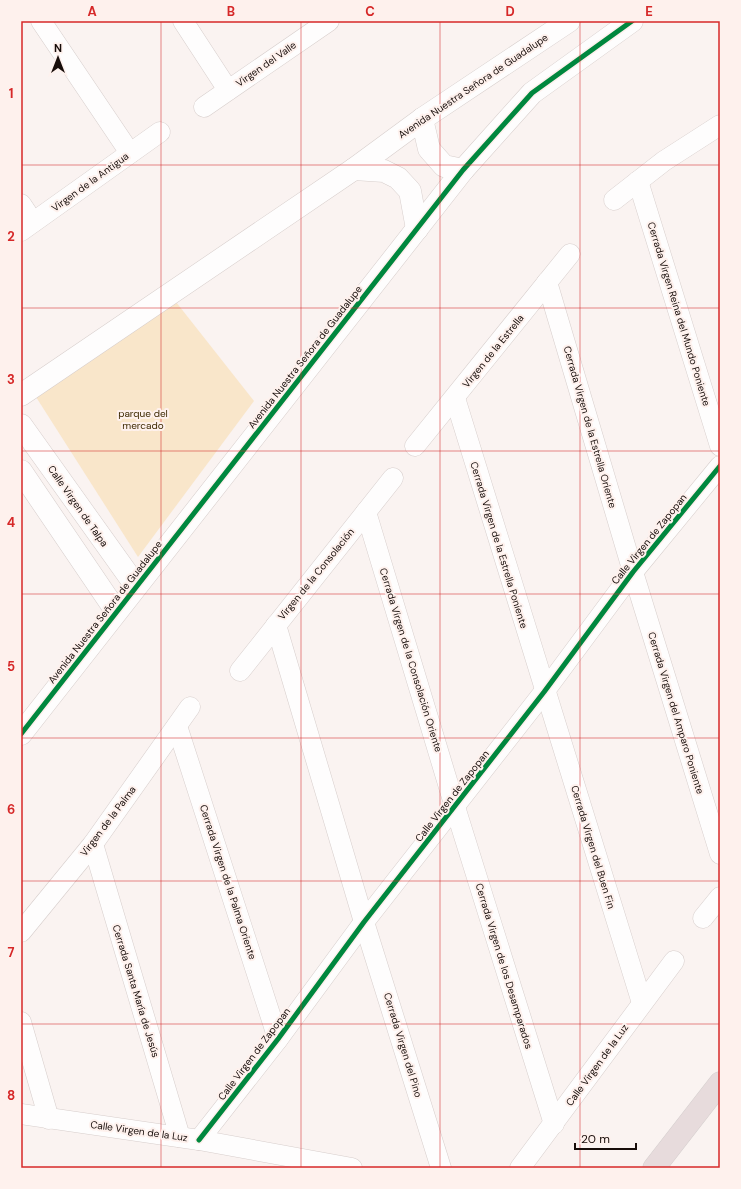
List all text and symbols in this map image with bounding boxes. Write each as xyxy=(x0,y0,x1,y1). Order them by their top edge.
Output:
text: A xyxy=(87,3,97,20)
text: B xyxy=(227,3,235,20)
text: C xyxy=(365,3,375,20)
text: D xyxy=(505,3,515,20)
text: E xyxy=(645,3,653,20)
street label: Avenida Nuestra Señora de Guadalupe xyxy=(396,31,551,141)
north arrow xyxy=(38,38,78,78)
street label: Virgen del Valle xyxy=(233,38,299,90)
text: N xyxy=(54,41,62,55)
text: 1 xyxy=(9,85,13,102)
street label: Virgen de la Antigua xyxy=(49,150,131,214)
street label: Cerrada Virgen Reina del Mundo Poniente xyxy=(645,220,713,408)
text: 2 xyxy=(7,228,15,245)
street label: Avenida Nuestra Señora de Guadalupe xyxy=(245,283,365,431)
street label: Virgen de la Estrella xyxy=(459,312,527,390)
street label: Cerrada Virgen de la Estrella Oriente xyxy=(561,344,619,510)
text: 3 xyxy=(7,371,15,388)
park label: parque del mercado xyxy=(118,407,168,432)
street label: Cerrada Virgen de la Estrella Poniente xyxy=(467,460,531,630)
street label: Calle Virgen de Talpa xyxy=(45,463,111,549)
street label: Calle Virgen de Zapopan xyxy=(609,491,690,587)
text: 4 xyxy=(7,514,15,531)
street label: Virgen de la Consolación xyxy=(275,525,357,623)
street label: Avenida Nuestra Señora de Guadalupe xyxy=(45,538,165,686)
street label: Cerrada Virgen de la Consolación Oriente xyxy=(377,566,445,754)
street label: Cerrada Virgen del Amparo Poniente xyxy=(645,630,707,796)
text: 5 xyxy=(7,658,15,675)
street label: Calle Virgen de Zapopan xyxy=(412,747,492,844)
street label: Virgen de la Palma xyxy=(77,783,139,859)
street label: Cerrada Virgen del Buen Fin xyxy=(568,784,618,911)
text: 6 xyxy=(7,801,15,818)
street label: Cerrada Virgen de la Palma Oriente xyxy=(197,803,259,961)
street label: Cerrada Virgen de los Desamparados xyxy=(473,882,535,1050)
street label: Cerrada Santa María de Jesús xyxy=(110,923,162,1059)
text: 7 xyxy=(8,944,15,961)
street label: Cerrada Virgen del Pino xyxy=(381,991,425,1099)
street label: Calle Virgen de Zapopan xyxy=(215,1005,293,1103)
street label: Calle Virgen de la Luz xyxy=(563,1021,631,1108)
text: 8 xyxy=(7,1087,15,1104)
street label: Calle Virgen de la Luz xyxy=(90,1118,189,1144)
scale bar xyxy=(575,1125,636,1151)
text: 20 m xyxy=(581,1131,610,1147)

